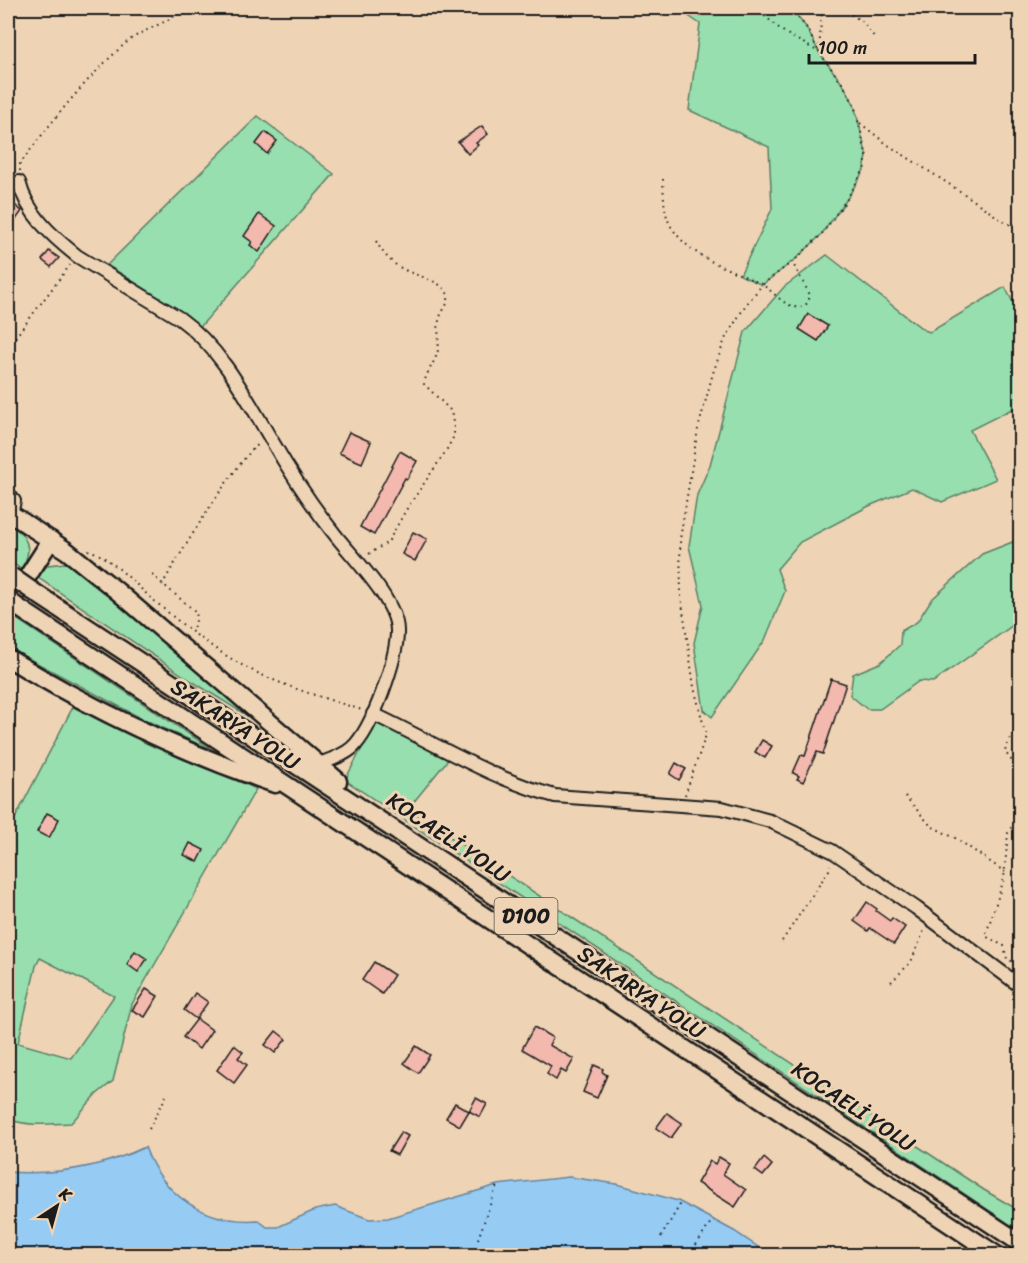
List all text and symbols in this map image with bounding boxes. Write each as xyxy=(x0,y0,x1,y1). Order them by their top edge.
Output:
scale bar xyxy=(809,27,976,65)
text: 100 m xyxy=(818,32,867,64)
street label: SAKARYA YOLU xyxy=(163,668,309,781)
street label: KOCAELİ YOLU xyxy=(378,781,519,894)
road number: D100 xyxy=(494,898,558,934)
street label: SAKARYA YOLU xyxy=(569,935,714,1050)
street label: KOCAELİ YOLU xyxy=(783,1050,924,1163)
north arrow xyxy=(27,1176,87,1236)
text: K xyxy=(52,1179,79,1210)

